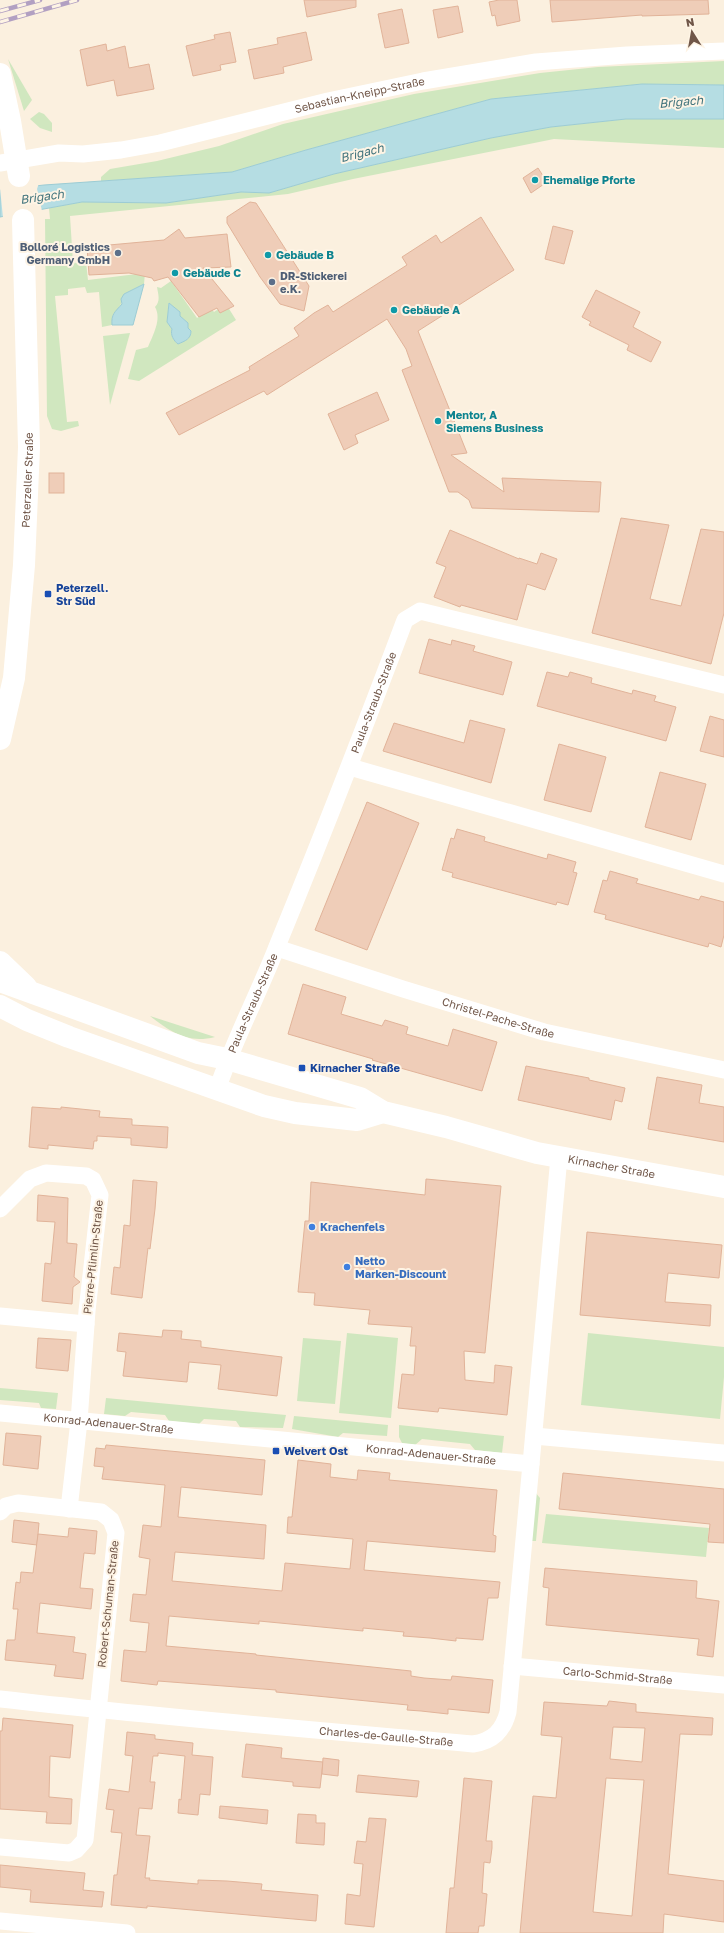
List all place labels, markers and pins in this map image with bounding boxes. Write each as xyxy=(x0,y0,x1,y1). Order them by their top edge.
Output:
place label: Ehemalige Pforte xyxy=(543,173,636,186)
marker: Ehemalige Pforte xyxy=(530,175,540,185)
place label: Bolloré Logistics Germany GmbH xyxy=(20,240,110,266)
marker: Bolloré Logistics Germany GmbH xyxy=(113,248,123,258)
place label: Gebäude B xyxy=(276,248,334,261)
marker: Gebäude B xyxy=(263,250,273,260)
place label: Gebäude C xyxy=(183,266,241,279)
marker: Gebäude C xyxy=(170,268,180,278)
place label: DR-Stickerei e.K. xyxy=(280,269,347,295)
marker: DR-Stickerei e.K. xyxy=(267,277,277,287)
place label: Gebäude A xyxy=(402,303,460,316)
marker: Gebäude A xyxy=(389,305,399,315)
place label: Mentor, A Siemens Business xyxy=(446,408,544,434)
marker: Mentor, A Siemens Business xyxy=(433,416,443,426)
place label: Peterzell. Str Süd xyxy=(56,581,108,607)
marker: Peterzell. Str Süd xyxy=(43,589,53,599)
place label: Kirnacher Straße xyxy=(310,1061,401,1074)
marker: Kirnacher Straße xyxy=(297,1063,307,1073)
place label: Krachenfels xyxy=(320,1220,385,1233)
marker: Krachenfels xyxy=(307,1222,317,1232)
place label: Netto Marken-Discount xyxy=(355,1254,447,1280)
marker: Netto Marken-Discount xyxy=(342,1262,352,1272)
place label: Welvert Ost xyxy=(284,1444,349,1457)
marker: Welvert Ost xyxy=(271,1446,281,1456)

